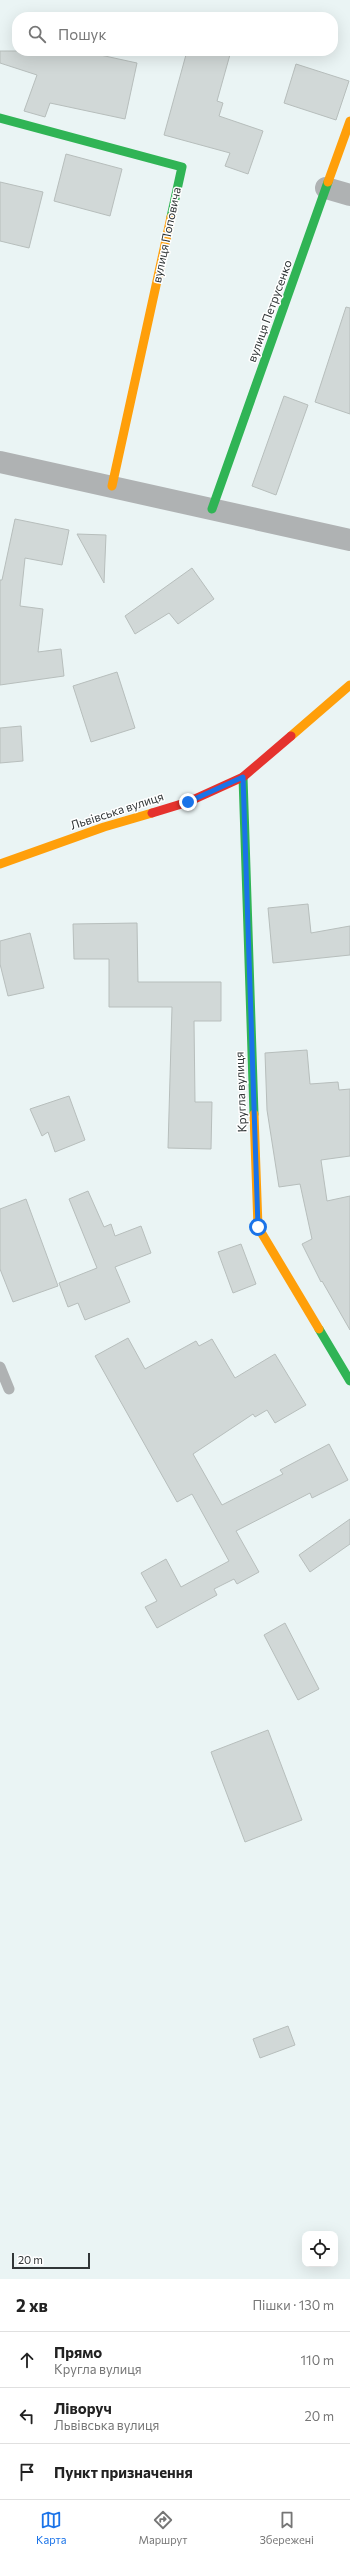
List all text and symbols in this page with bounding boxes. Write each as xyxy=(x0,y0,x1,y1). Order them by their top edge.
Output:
search box xyxy=(12,12,338,56)
icon: search xyxy=(26,23,48,45)
text: Пошук xyxy=(58,25,106,43)
street label: вулиця Поповича xyxy=(149,186,183,284)
street label: вулиця Петрусенко xyxy=(244,258,294,364)
street label: Львівська вулиця xyxy=(68,788,165,832)
route end xyxy=(179,793,197,811)
street label: Кругла вулиця xyxy=(232,1051,248,1133)
route start xyxy=(249,1218,267,1236)
map controls xyxy=(302,2231,338,2267)
button: locate xyxy=(302,2231,338,2267)
scale bar xyxy=(12,2251,90,2270)
text: 20 m xyxy=(18,2253,43,2266)
text: 2 хв xyxy=(16,2295,48,2316)
text: Пішки · 130 m xyxy=(252,2297,334,2313)
text: Прямо xyxy=(54,2343,102,2361)
icon: ahead xyxy=(16,2349,38,2371)
text: 110 m xyxy=(301,2352,334,2368)
text: Кругла вулиця xyxy=(54,2361,142,2377)
text: Ліворуч xyxy=(54,2399,112,2417)
icon: left xyxy=(16,2405,38,2427)
text: 20 m xyxy=(305,2408,334,2424)
text: Львівська вулиця xyxy=(54,2417,159,2433)
icon: arrive xyxy=(16,2461,38,2483)
text: Пункт призначення xyxy=(54,2463,193,2481)
tab: Карта xyxy=(36,2509,66,2546)
tab: Маршрут xyxy=(139,2509,187,2546)
tab: Збережені xyxy=(260,2509,314,2546)

